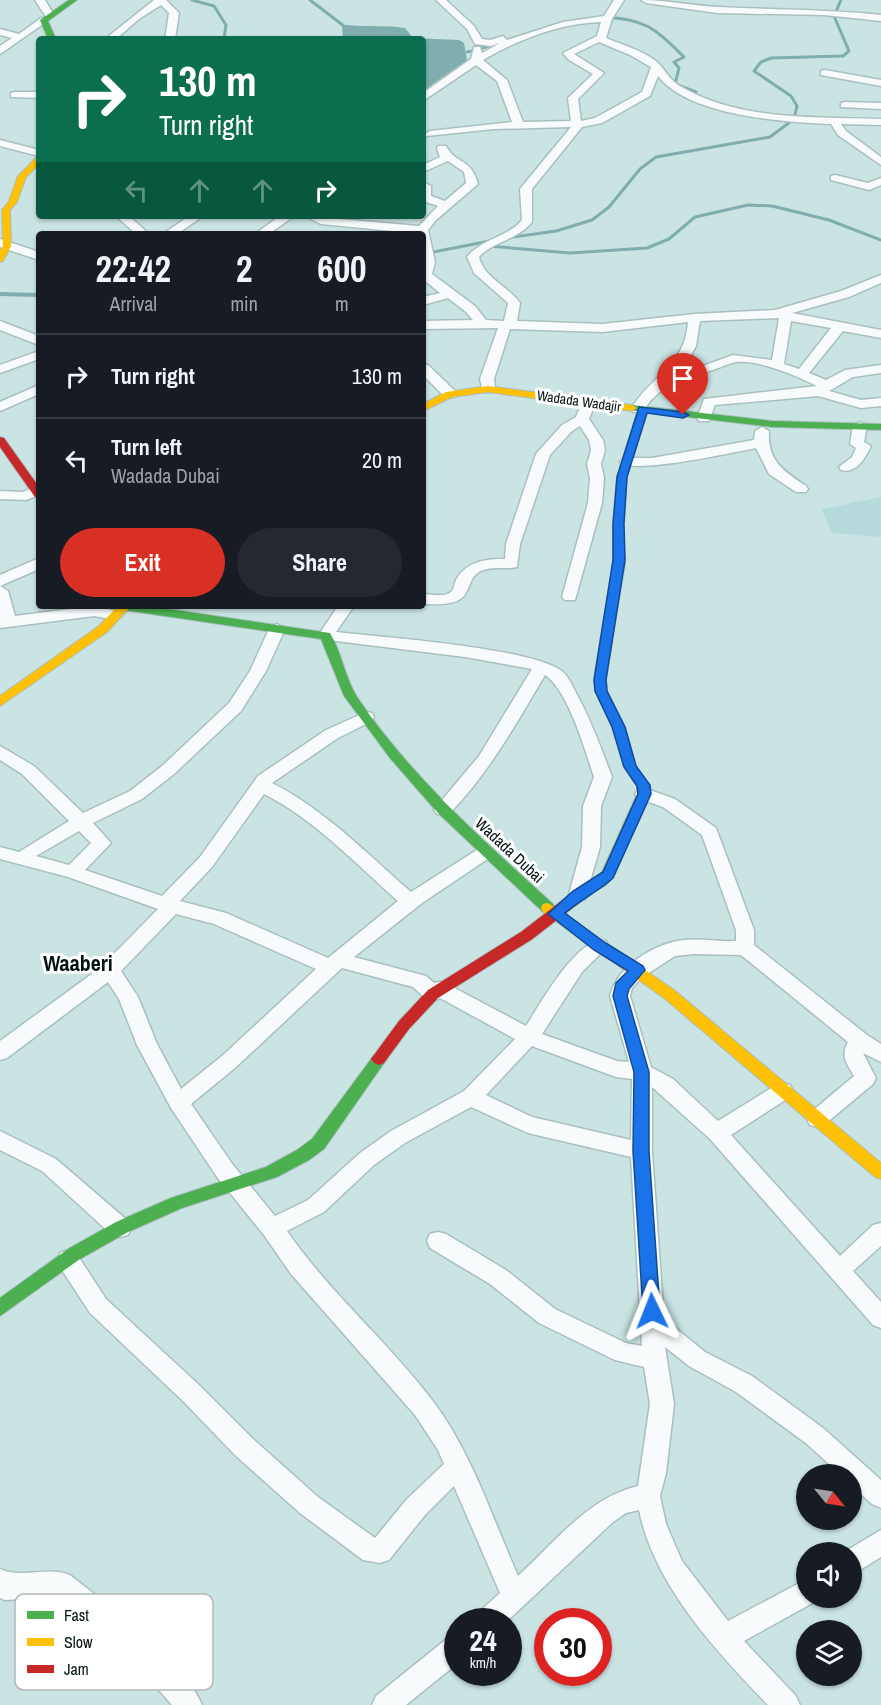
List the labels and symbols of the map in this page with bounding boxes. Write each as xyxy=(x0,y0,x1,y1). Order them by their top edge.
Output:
pin xyxy=(657,353,708,415)
street label: Wadada Wadajir xyxy=(536,386,622,416)
street label: Wadada Dubai xyxy=(471,812,549,888)
district label: Waaberi xyxy=(43,948,113,978)
position arrow xyxy=(620,1279,684,1343)
north arrow xyxy=(796,1464,862,1530)
legend xyxy=(15,1594,213,1690)
text: Fast xyxy=(64,1604,89,1626)
speed limit sign: 30 xyxy=(534,1608,612,1686)
text: Slow xyxy=(64,1631,93,1653)
text: Jam xyxy=(64,1658,89,1680)

